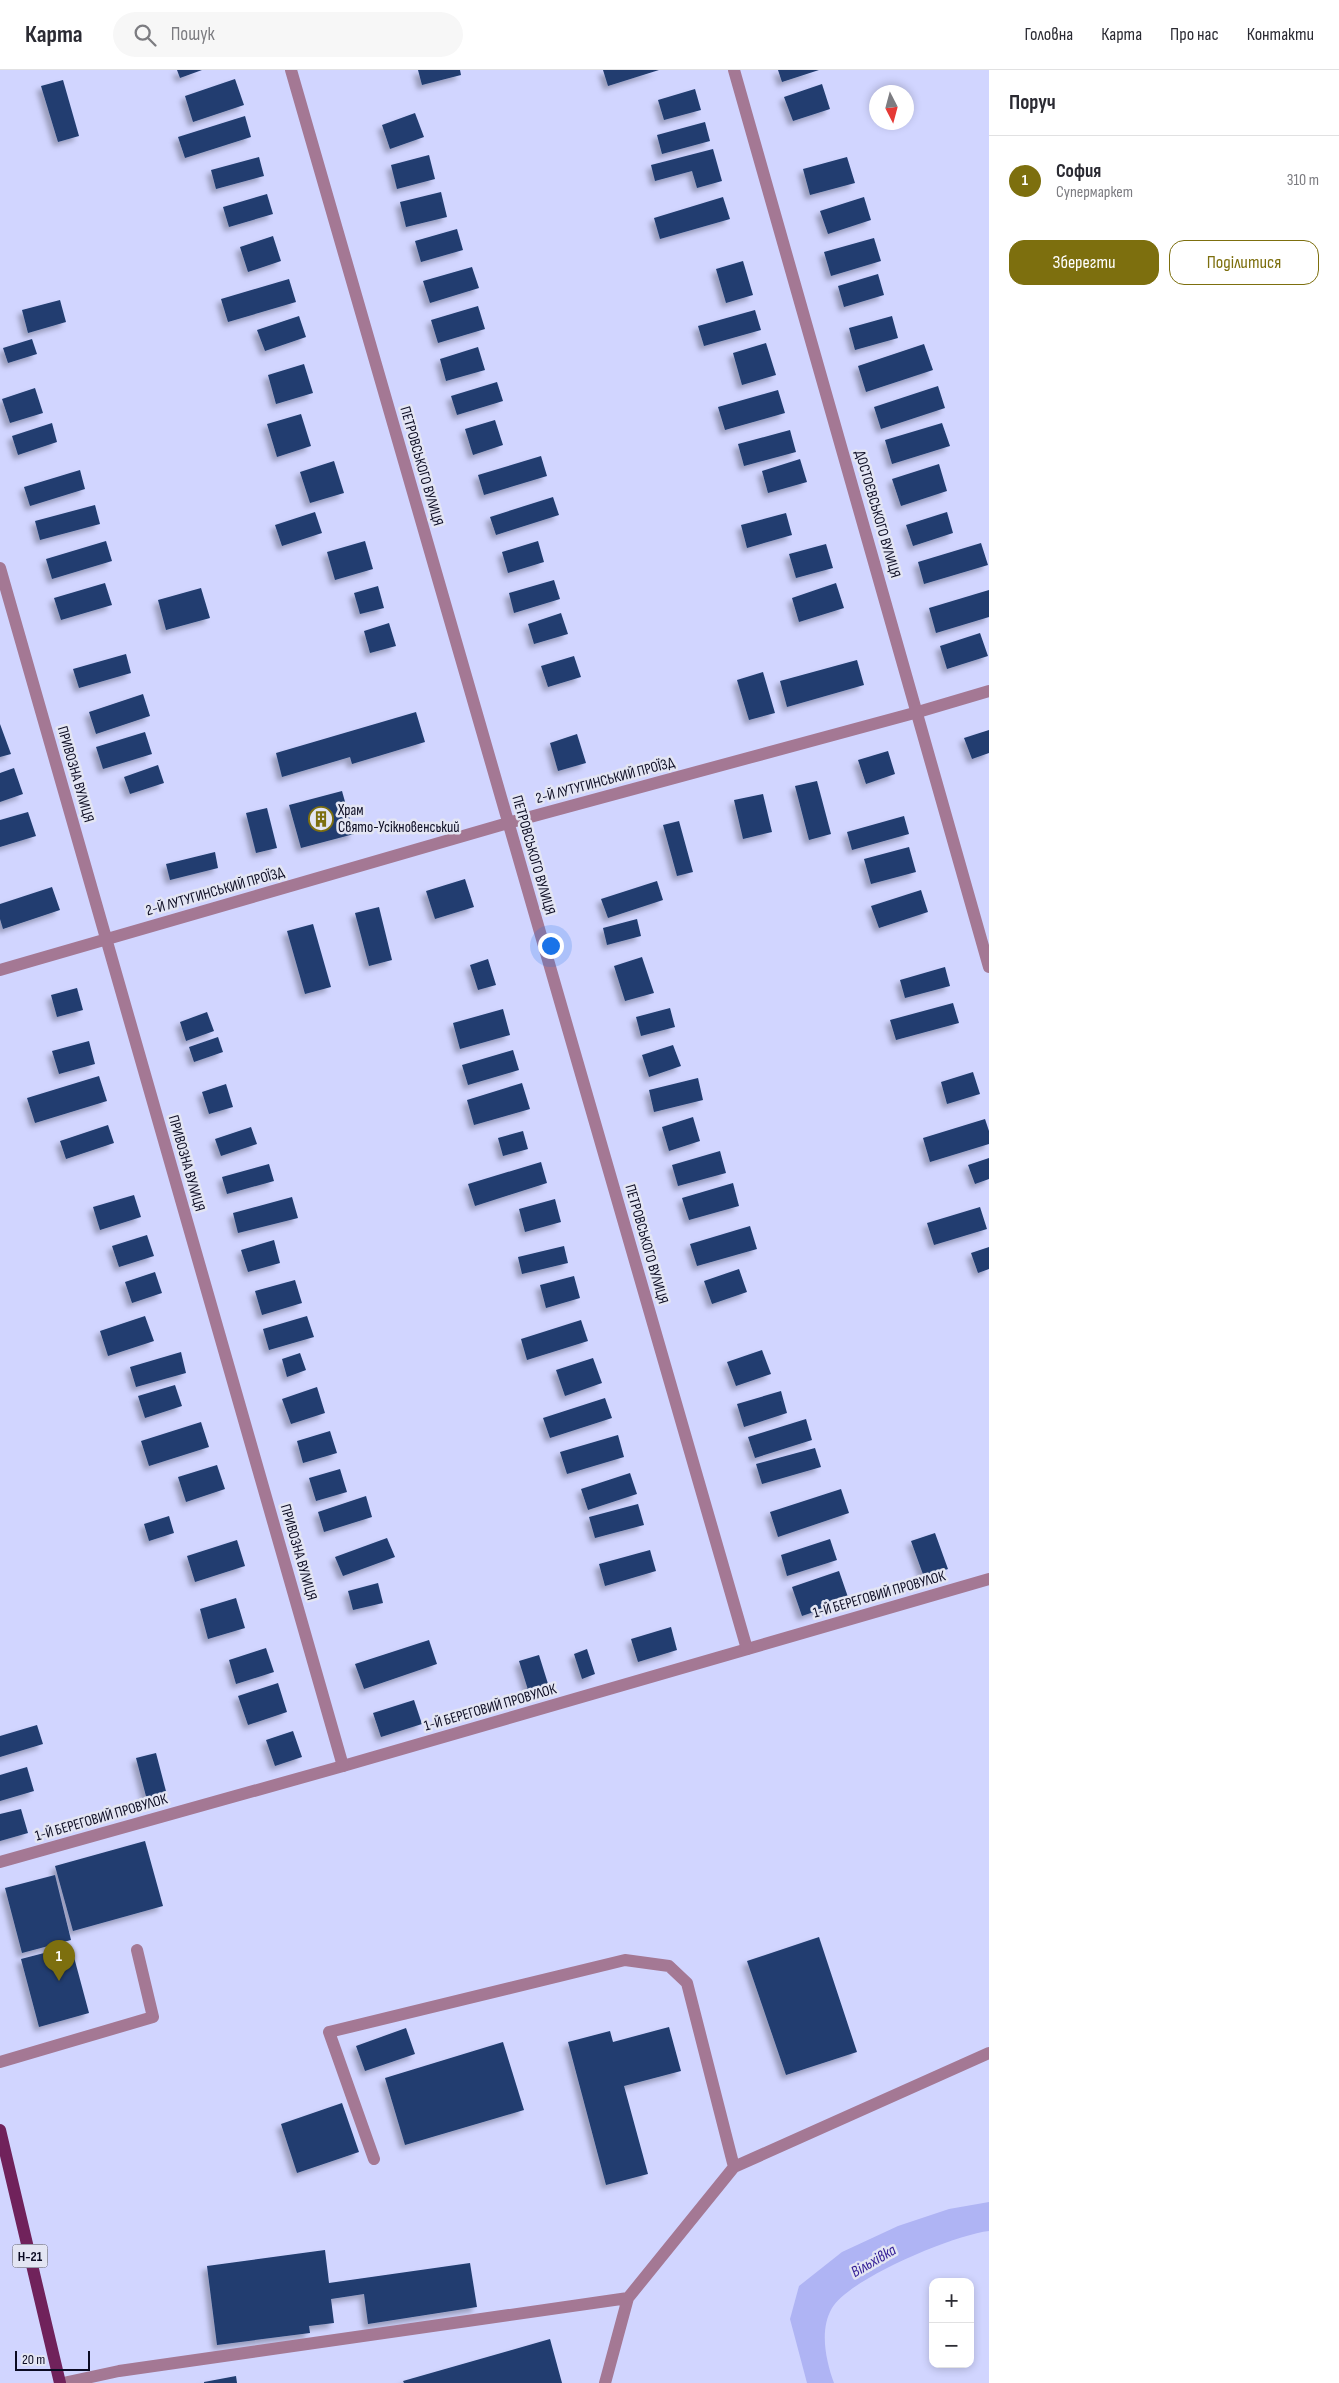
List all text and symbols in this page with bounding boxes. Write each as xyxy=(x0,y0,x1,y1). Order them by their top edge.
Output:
search box xyxy=(113,12,463,57)
text: Карта xyxy=(25,20,83,49)
icon: search xyxy=(131,21,159,49)
text: Пошук xyxy=(171,23,215,46)
text: Головна xyxy=(1025,24,1073,45)
text: Карта xyxy=(1101,24,1142,45)
text: Про нас xyxy=(1170,24,1219,45)
text: Контакти xyxy=(1247,24,1314,45)
north arrow xyxy=(869,85,914,130)
text: Поруч xyxy=(1009,90,1056,115)
text: София xyxy=(1056,160,1101,183)
text: 1 xyxy=(1022,171,1028,190)
text: 310 m xyxy=(1287,171,1319,190)
text: Супермаркет xyxy=(1056,183,1133,202)
button: Зберегти xyxy=(1009,240,1159,285)
button: Поділитися xyxy=(1169,240,1319,285)
street label: ПЕТРОВСЬКОГО ВУЛИЦЯ xyxy=(395,404,448,528)
street label: ДОСТОЄВСЬКОГО ВУЛИЦЯ xyxy=(850,448,905,580)
street label: ПРИВОЗНА ВУЛИЦЯ xyxy=(53,724,98,824)
street label: 2-Й ЛУТУГИНСЬКИЙ ПРОЇЗД xyxy=(534,753,677,808)
street label: ПЕТРОВСЬКОГО ВУЛИЦЯ xyxy=(507,793,560,917)
place label: Храм Свято-Усікновенський xyxy=(337,801,460,837)
building icon: Храм Свято-Усікновенський xyxy=(308,806,334,832)
street label: 2-Й ЛУТУГИНСЬКИЙ ПРОЇЗД xyxy=(144,862,287,920)
your location xyxy=(538,933,564,959)
street label: ПРИВОЗНА ВУЛИЦЯ xyxy=(164,1113,209,1213)
street label: ПЕТРОВСЬКОГО ВУЛИЦЯ xyxy=(620,1182,673,1306)
street label: ПРИВОЗНА ВУЛИЦЯ xyxy=(276,1502,321,1602)
street label: 1-Й БЕРЕГОВИЙ ПРОВУЛОК xyxy=(811,1566,948,1622)
street label: 1-Й БЕРЕГОВИЙ ПРОВУЛОК xyxy=(422,1679,559,1735)
street label: 1-Й БЕРЕГОВИЙ ПРОВУЛОК xyxy=(33,1789,170,1845)
pin: 1 xyxy=(43,1940,75,1981)
water label: Вільхівка xyxy=(848,2241,900,2282)
road number: Н-21 xyxy=(12,2244,48,2268)
map controls xyxy=(929,2278,974,2368)
button: + xyxy=(929,2278,974,2323)
button: − xyxy=(929,2323,974,2368)
scale bar xyxy=(15,2348,90,2371)
text: 20 m xyxy=(22,2351,45,2368)

